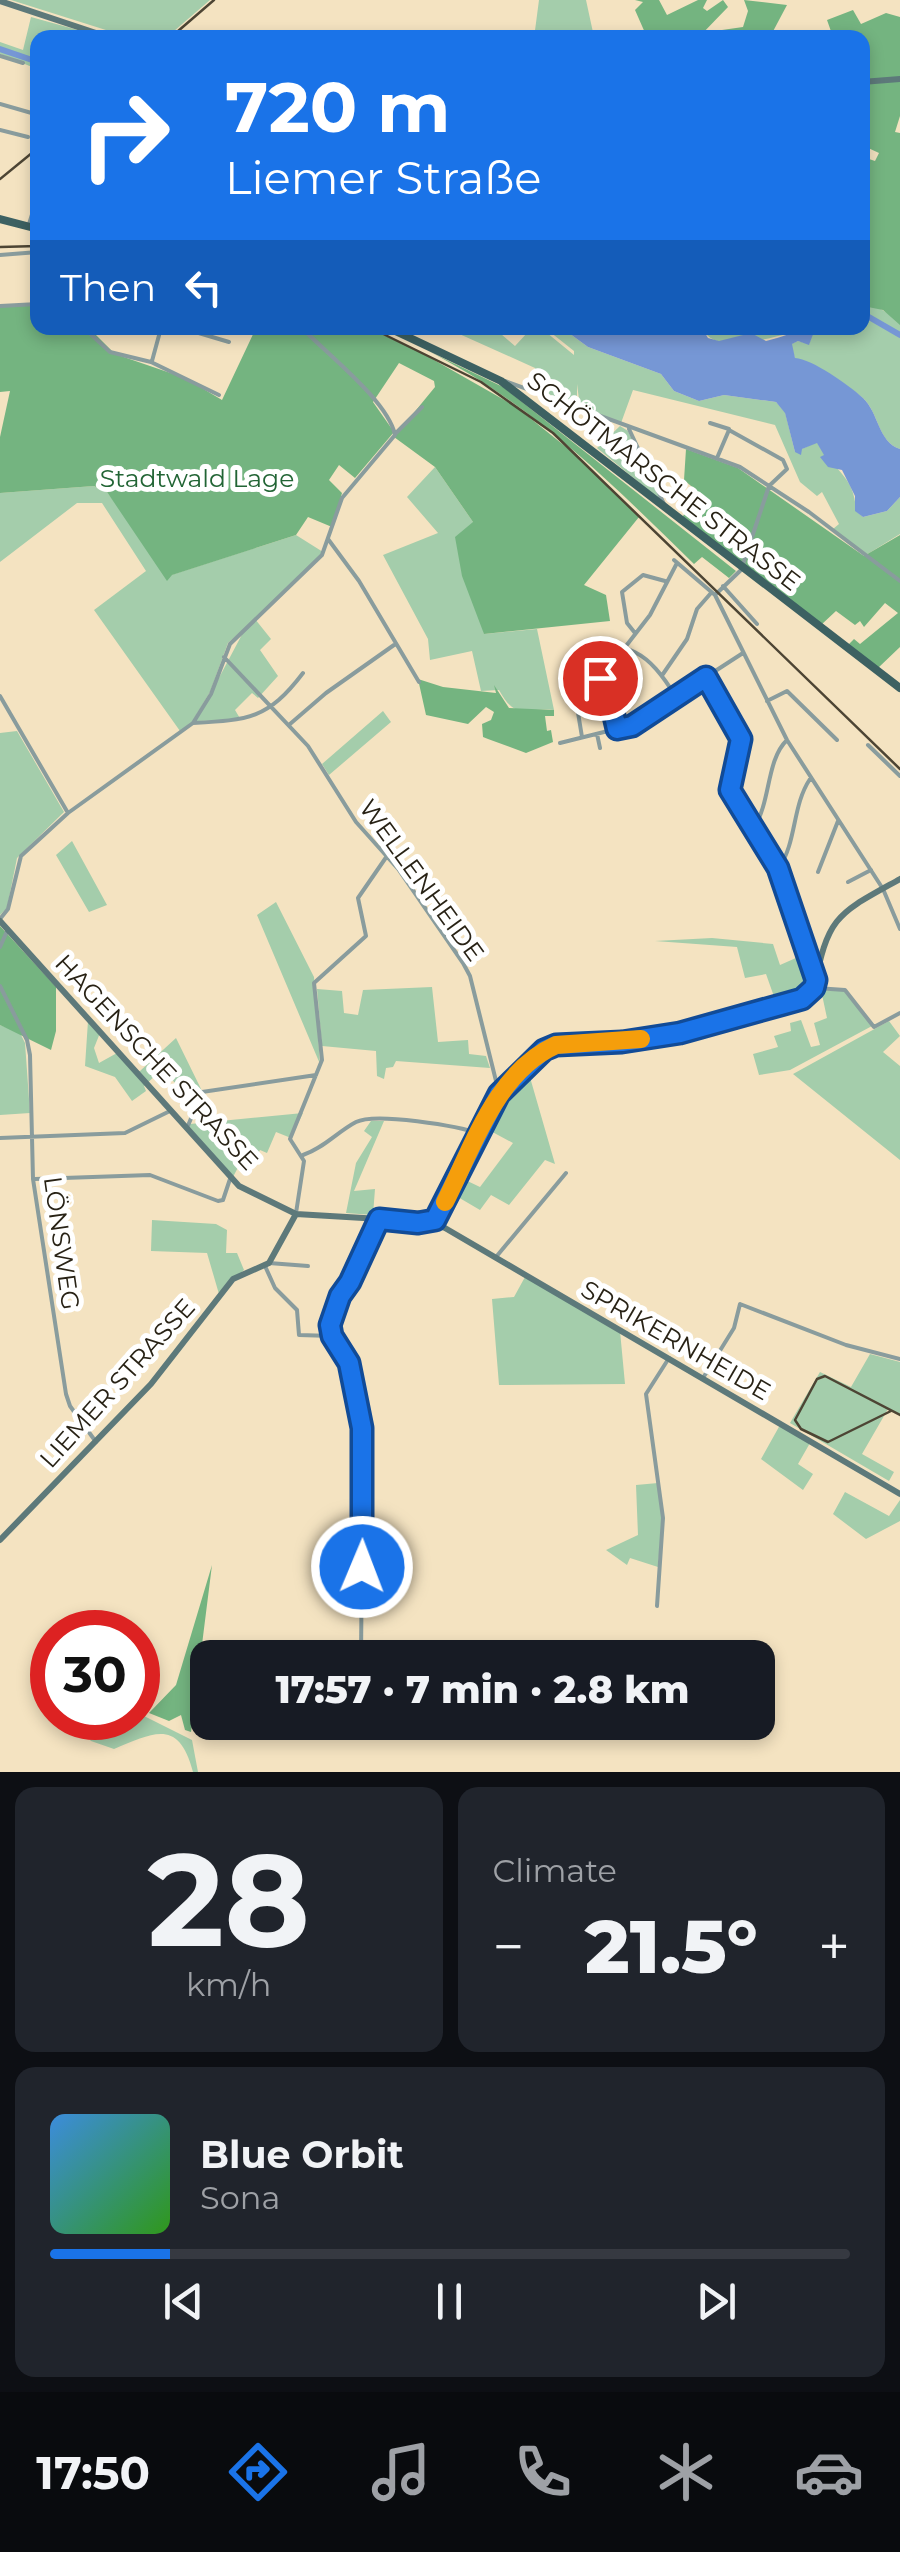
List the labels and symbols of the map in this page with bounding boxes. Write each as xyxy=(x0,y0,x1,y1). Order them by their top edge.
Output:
street label: SCHÖTMARSCHE STRASSE xyxy=(522,365,806,597)
park label: Stadtwald Lage xyxy=(100,463,294,493)
pin xyxy=(558,636,643,721)
street label: WELLENHEIDE xyxy=(353,793,491,967)
street label: HAGENSCHE STRASSE xyxy=(49,948,265,1176)
street label: LÖNSWEG xyxy=(38,1174,86,1312)
street label: SPRIKERNHEIDE xyxy=(576,1274,776,1406)
street label: LIEMER STRASSE xyxy=(33,1292,201,1474)
position arrow xyxy=(310,1515,414,1619)
speed limit sign: 30 xyxy=(30,1610,160,1740)

